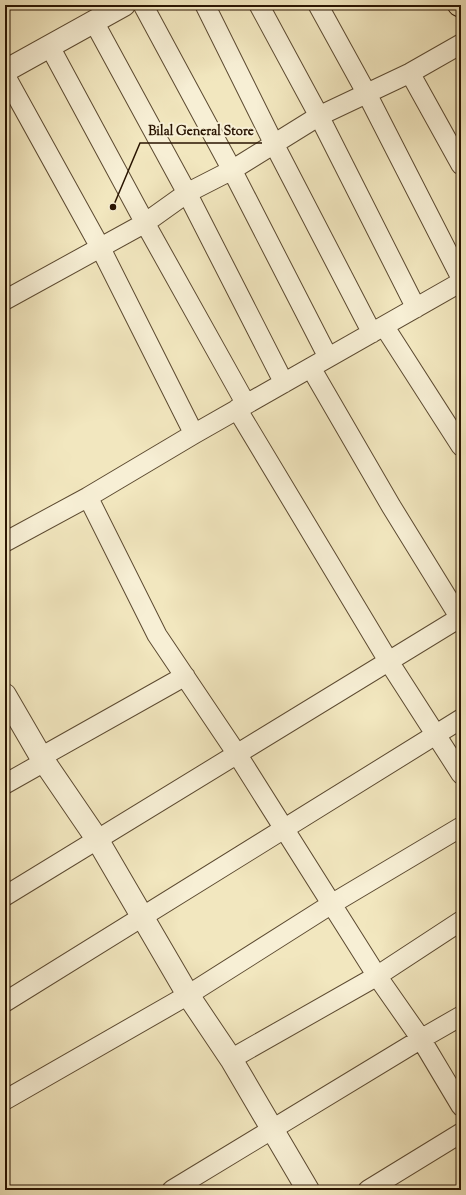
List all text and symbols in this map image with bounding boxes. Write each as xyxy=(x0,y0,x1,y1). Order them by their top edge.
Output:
callout: Bilal General Store xyxy=(140,118,262,143)
text: Bilal General Store xyxy=(148,123,254,141)

